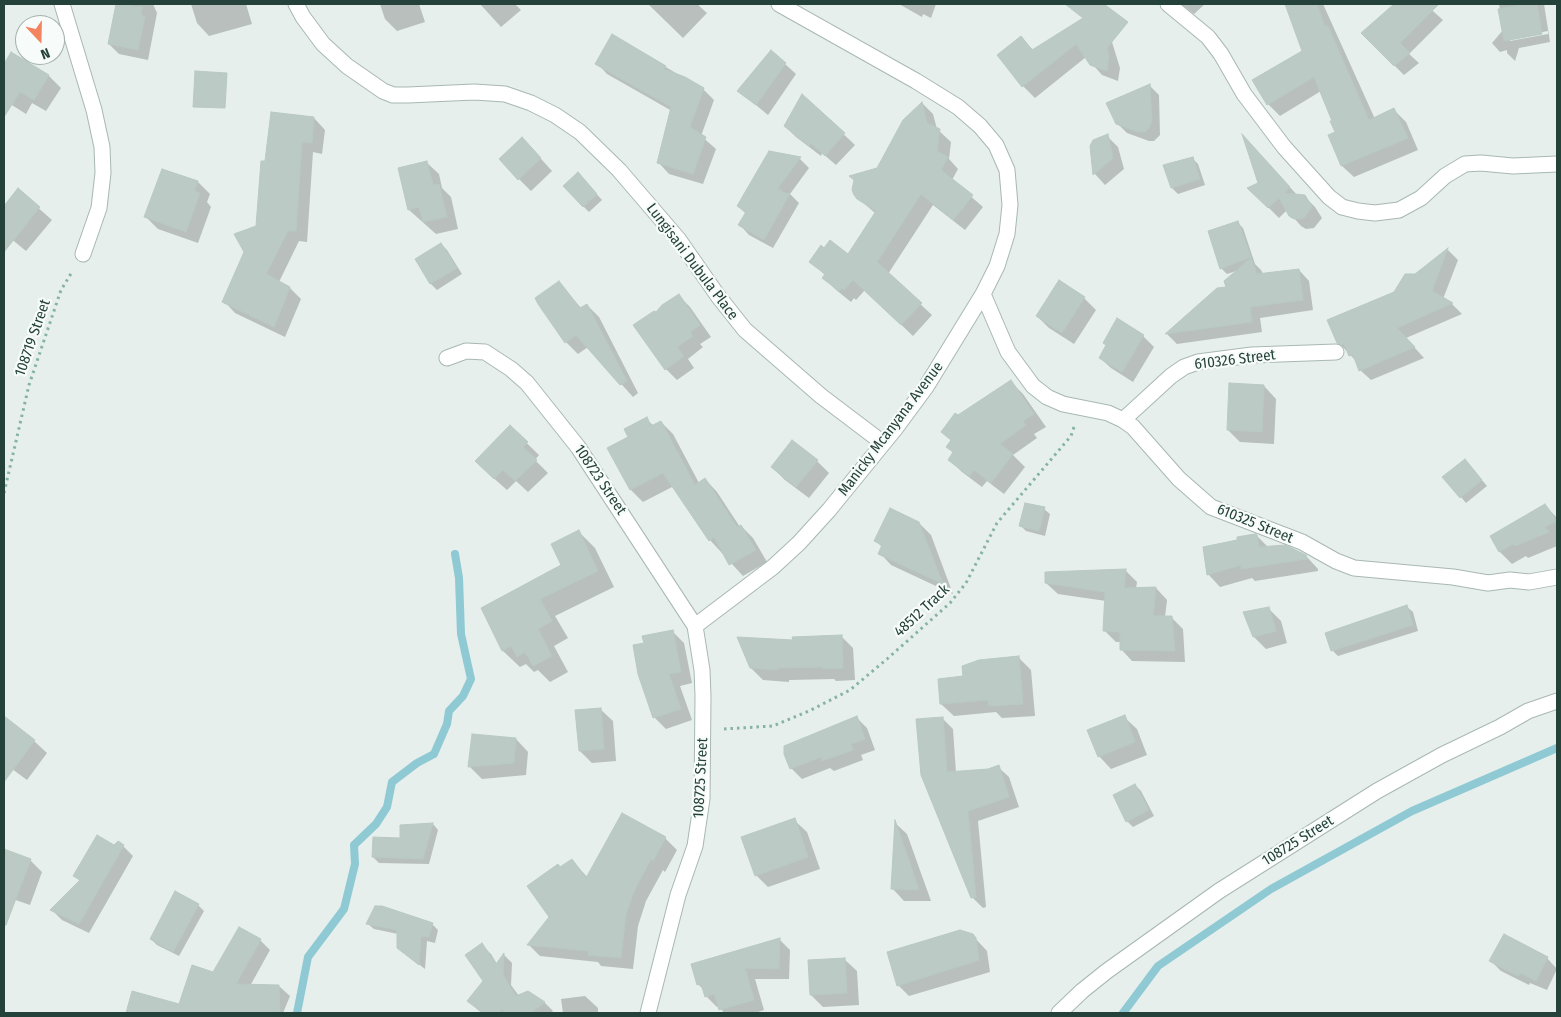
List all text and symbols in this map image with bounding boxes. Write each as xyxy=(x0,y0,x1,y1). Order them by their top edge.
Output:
north arrow xyxy=(15,15,65,65)
text: N xyxy=(38,44,52,63)
street label: Lungisani Dubula Place xyxy=(642,200,742,324)
street label: 108719 Street xyxy=(11,297,55,379)
street label: 610326 Street xyxy=(1194,346,1276,374)
street label: Manicky Mcanyana Avenue xyxy=(835,358,947,500)
street label: 108723 Street xyxy=(570,442,630,518)
street label: 610325 Street xyxy=(1214,501,1296,547)
street label: 48512 Track xyxy=(891,581,953,641)
street label: 108725 Street xyxy=(690,737,712,819)
street label: 108725 Street xyxy=(1259,812,1337,870)

